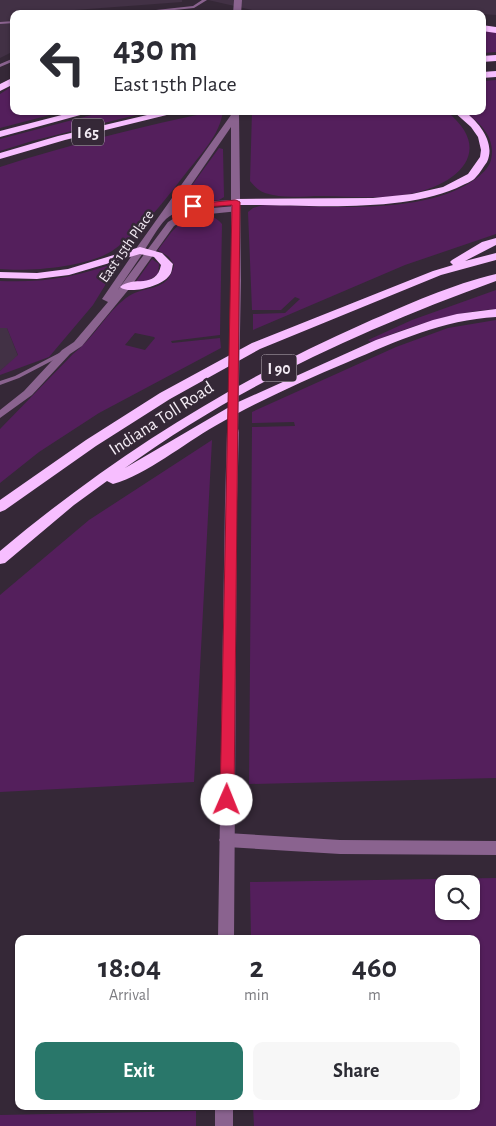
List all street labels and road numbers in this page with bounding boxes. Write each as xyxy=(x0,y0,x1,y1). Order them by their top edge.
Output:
road number: I 65 xyxy=(72,118,104,146)
street label: East 15th Place xyxy=(96,207,157,285)
road number: I 90 xyxy=(262,354,296,382)
street label: Indiana Toll Road xyxy=(106,378,217,459)

